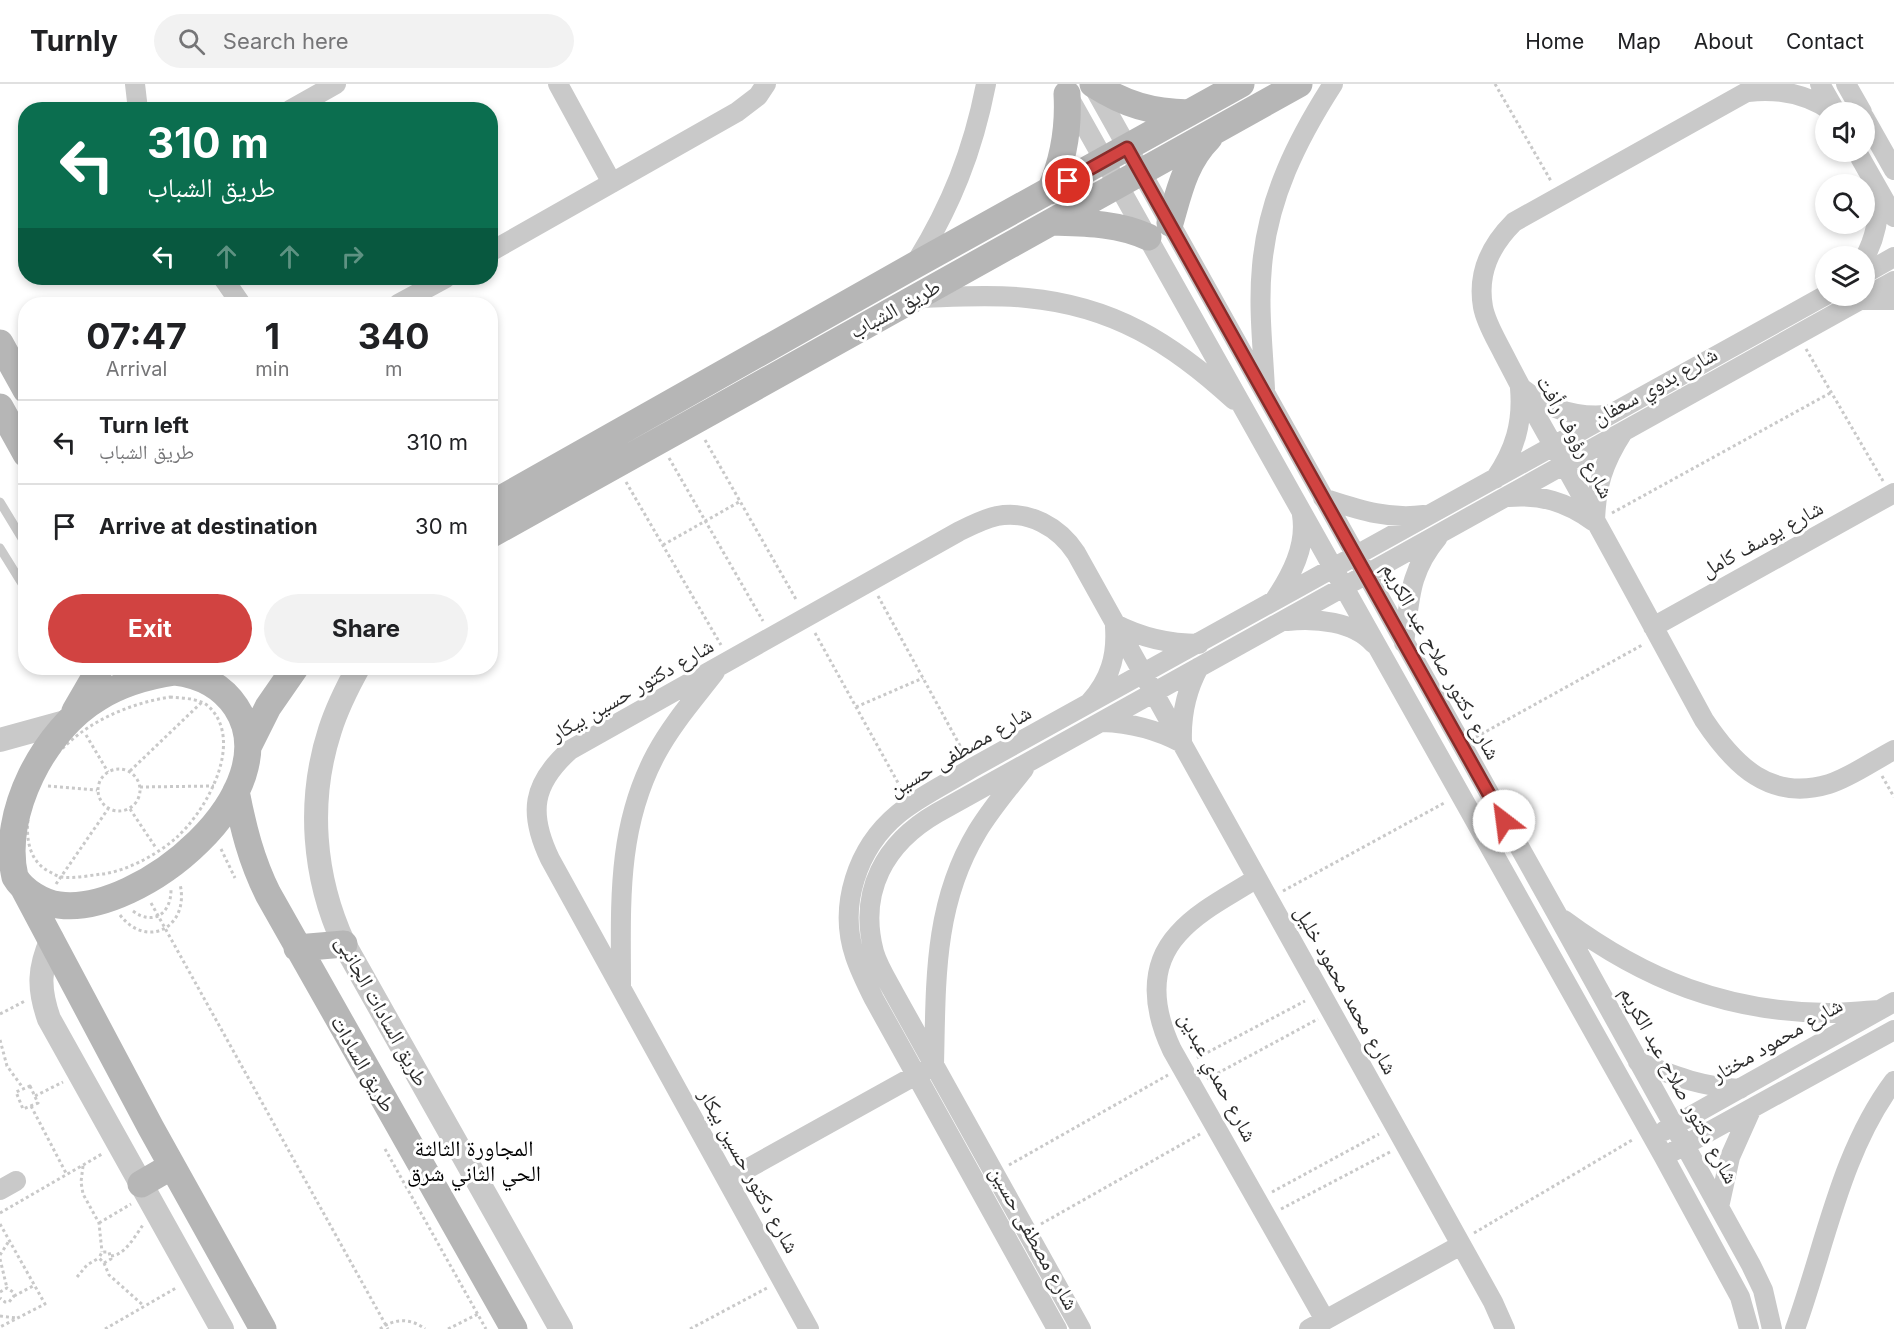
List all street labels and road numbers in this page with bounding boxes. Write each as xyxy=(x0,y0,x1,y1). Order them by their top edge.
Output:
street label: طريق الشباب xyxy=(845,273,945,345)
street label: شارع بدوي سعفان xyxy=(1588,341,1723,434)
street label: شارع رؤوف رأفت xyxy=(1531,371,1619,503)
street label: شارع يوسف كامل xyxy=(1696,495,1828,583)
street label: شارع دكتور صلاح عبد الكريم xyxy=(1375,558,1506,765)
street label: شارع دكتور حسين بيكار xyxy=(545,633,718,748)
street label: شارع مصطفى حسين xyxy=(884,700,1036,802)
street label: شارع محمد محمود خليل xyxy=(1289,901,1403,1079)
street label: طريق السادات الجانبى xyxy=(330,931,434,1091)
street label: شارع دكتور صلاح عبد الكريم xyxy=(1613,982,1744,1189)
street label: شارع محمود مختار xyxy=(1706,992,1847,1089)
street label: شارع حمدي عبدين xyxy=(1170,1008,1263,1148)
street label: طريق السادات xyxy=(325,1011,401,1117)
street label: شارع دكتور حسين بيكار xyxy=(693,1083,805,1258)
street label: شارع مصطفى حسين xyxy=(984,1161,1084,1315)

